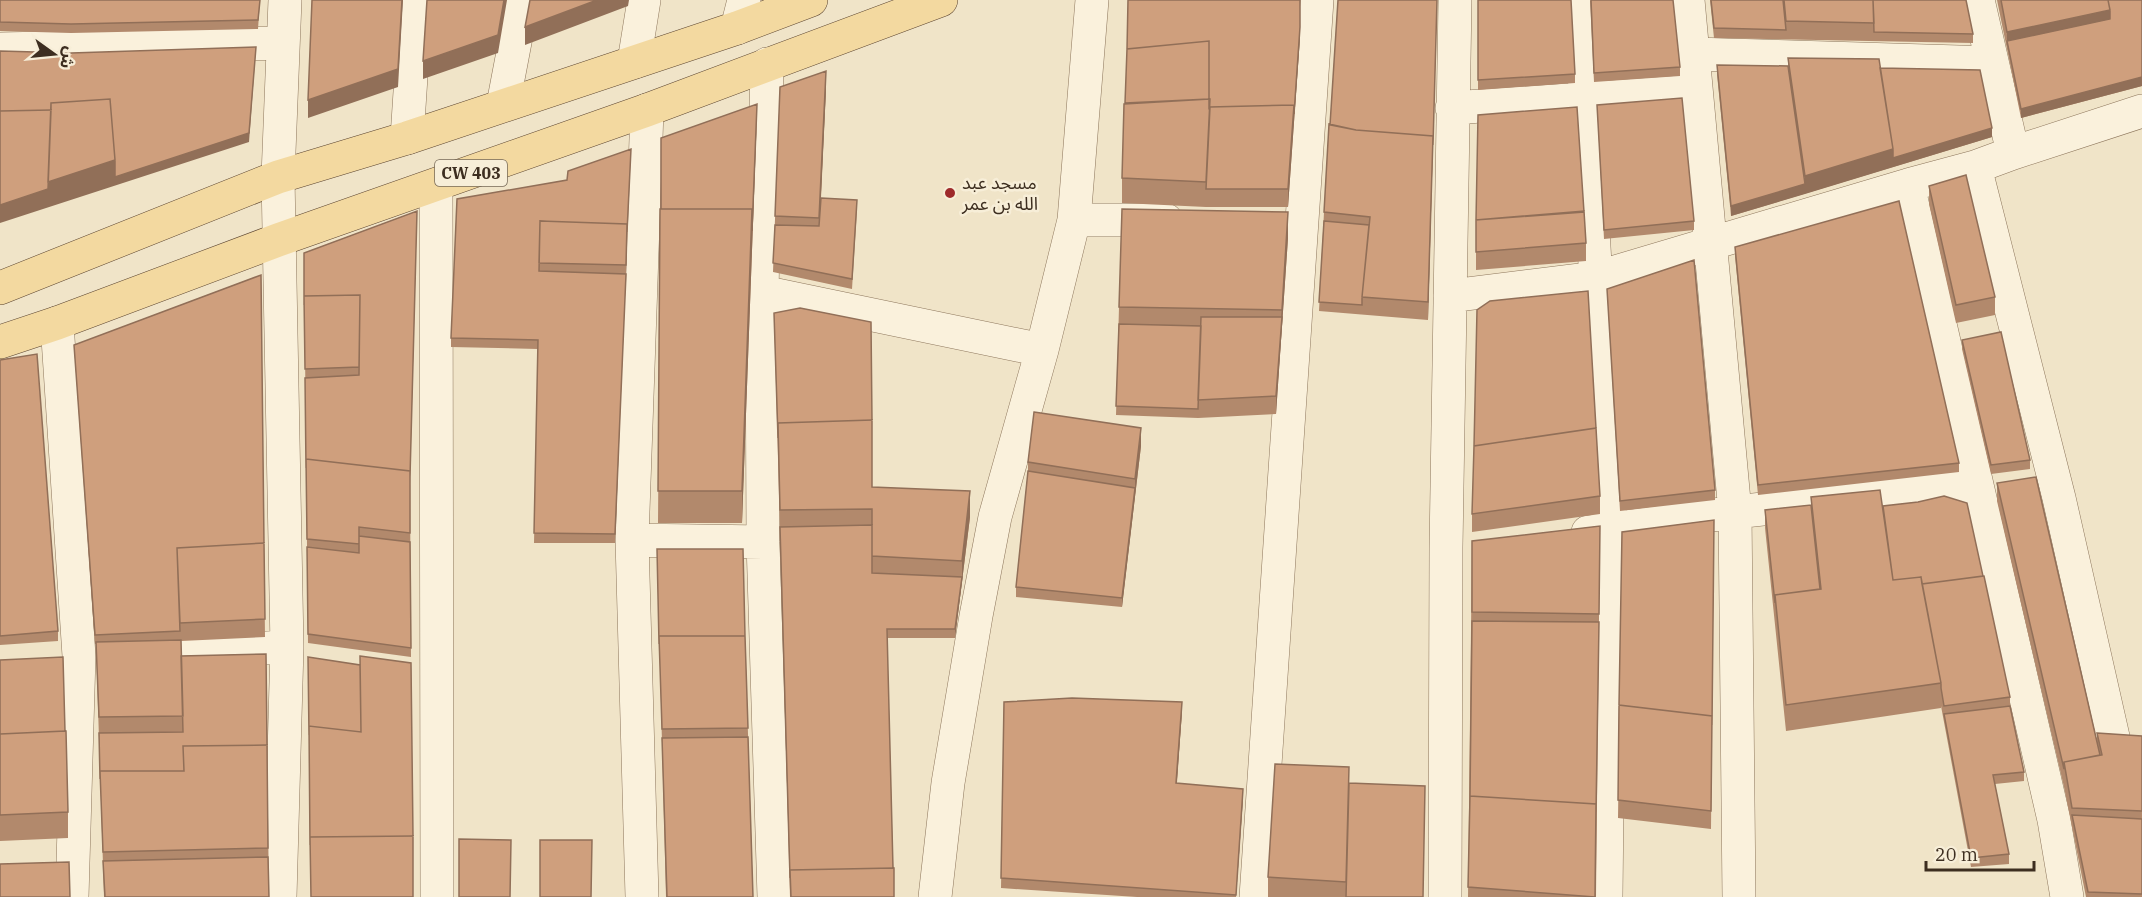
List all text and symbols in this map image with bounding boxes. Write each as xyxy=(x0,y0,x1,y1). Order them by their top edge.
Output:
north arrow xyxy=(24,24,84,84)
text: ش xyxy=(56,45,81,71)
road number: CW 403 xyxy=(435,160,507,186)
place label: مسجد عبد الله بن عمر xyxy=(961,171,1038,215)
marker: مسجد عبد الله بن عمر xyxy=(943,186,957,200)
scale bar xyxy=(1926,834,2034,872)
text: 20 m xyxy=(1935,843,1978,866)

